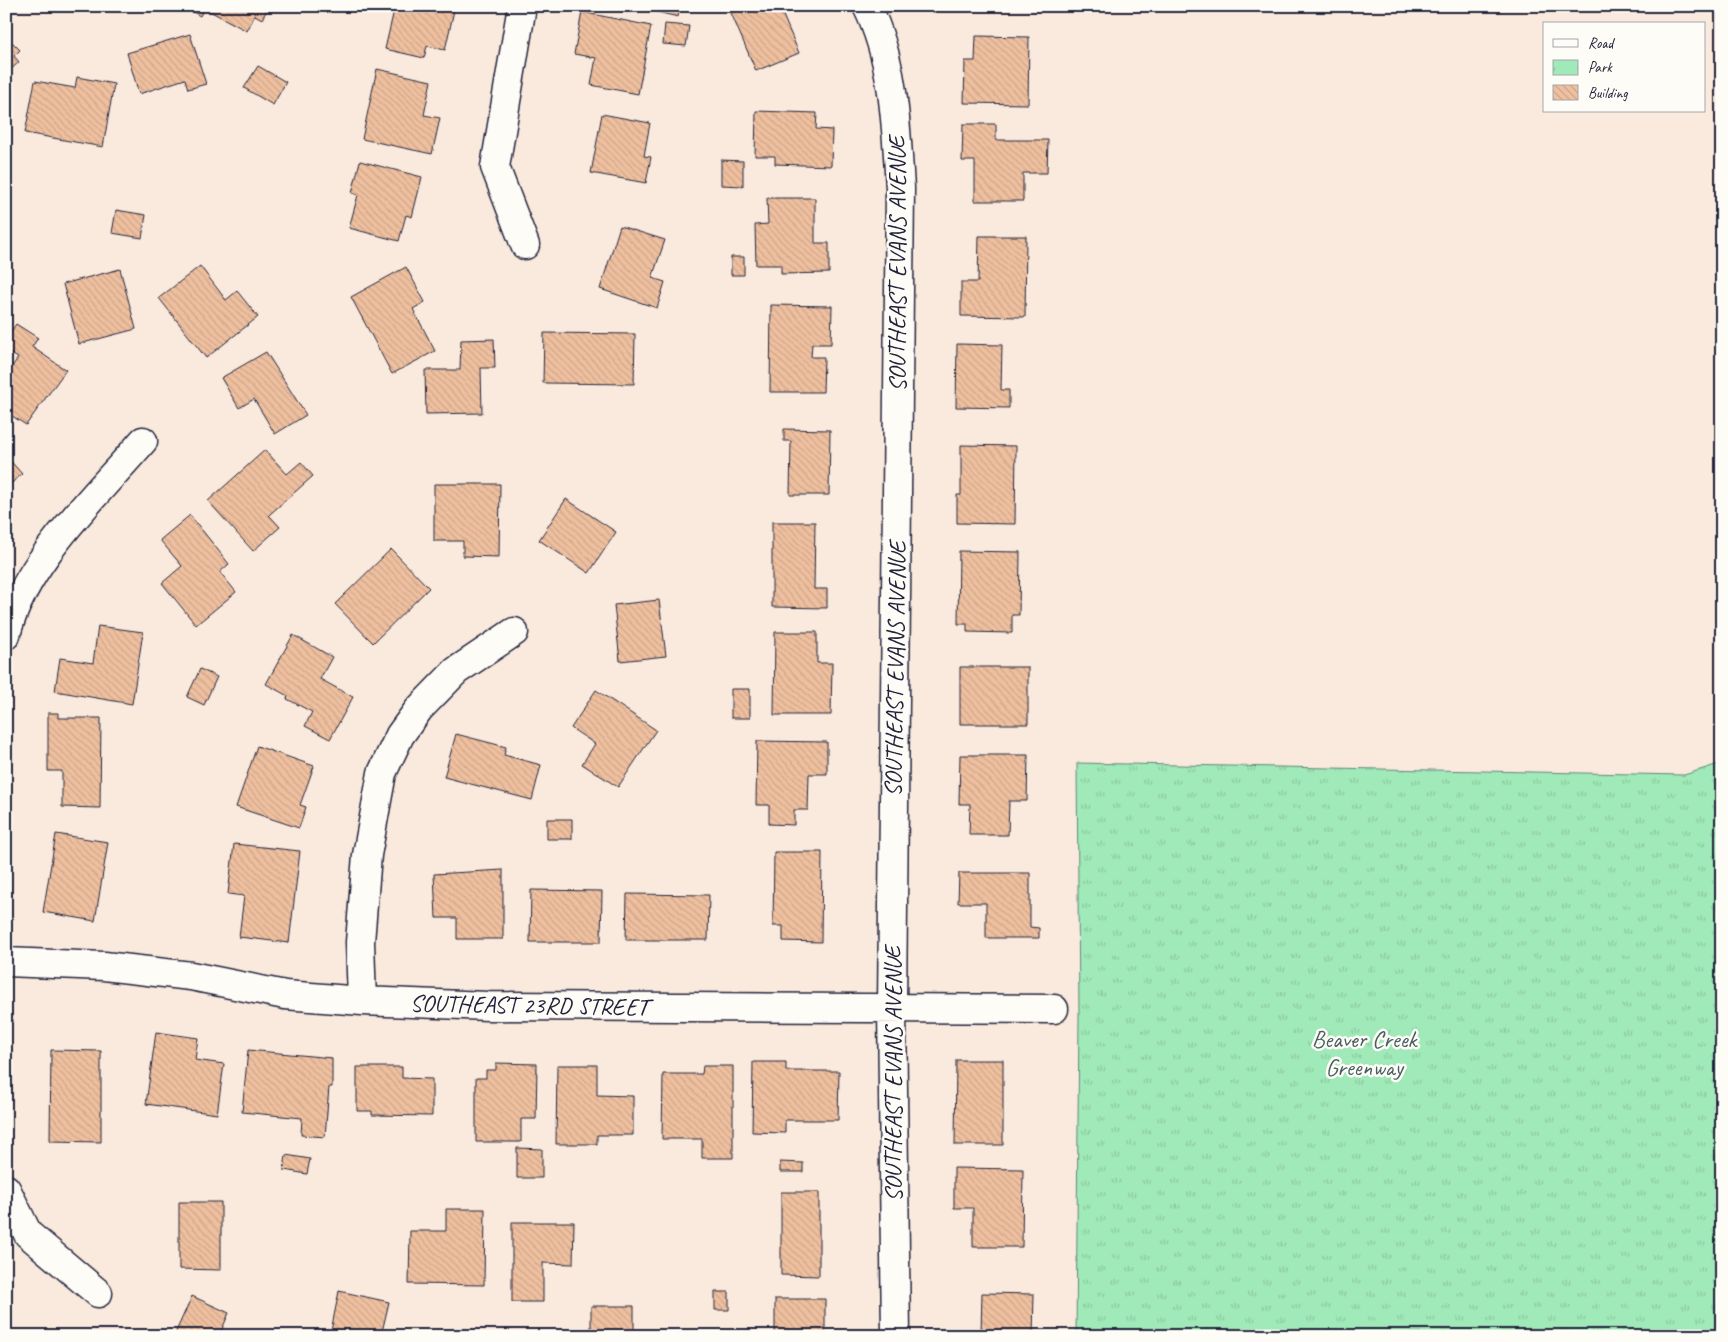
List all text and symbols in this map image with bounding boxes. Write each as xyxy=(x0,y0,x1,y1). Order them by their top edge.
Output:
legend xyxy=(1543,22,1706,112)
text: Road xyxy=(1588,34,1615,53)
text: Park xyxy=(1588,58,1613,77)
text: Building xyxy=(1588,84,1628,103)
street label: SOUTHEAST EVANS AVENUE xyxy=(882,133,912,392)
street label: SOUTHEAST EVANS AVENUE xyxy=(878,538,912,797)
street label: SOUTHEAST EVANS AVENUE xyxy=(878,943,908,1202)
street label: SOUTHEAST 23RD STREET xyxy=(410,988,654,1022)
park label: Beaver Creek Greenway xyxy=(1312,1024,1418,1082)

